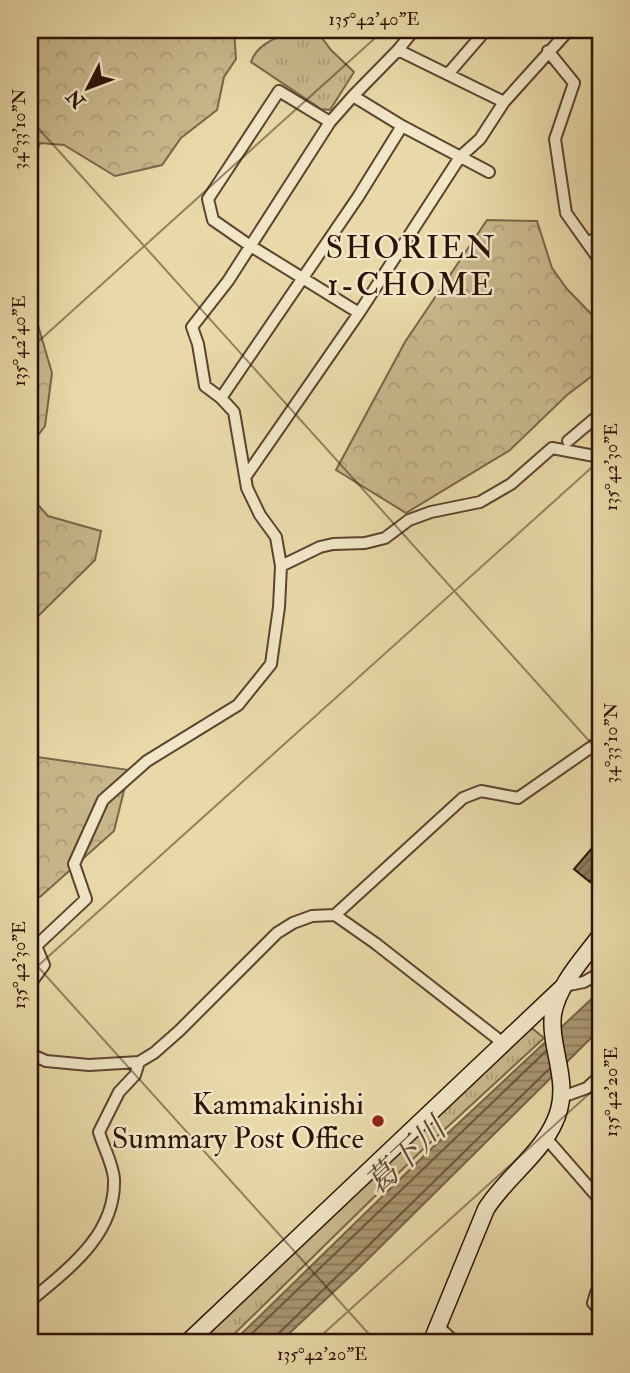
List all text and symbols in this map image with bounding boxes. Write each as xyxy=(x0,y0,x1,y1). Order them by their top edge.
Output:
text: 135°42'40"E xyxy=(329,8,419,31)
north arrow xyxy=(52,52,122,122)
text: N xyxy=(61,84,91,114)
text: 34°33'10"N xyxy=(8,89,31,169)
district label: SHORIEN 1-CHOME xyxy=(325,228,497,305)
text: 135°42'40"E xyxy=(8,296,31,386)
text: 135°42'30"E xyxy=(600,423,623,511)
text: 34°33'10"N xyxy=(600,703,623,783)
text: 135°42'30"E xyxy=(8,921,31,1009)
text: 135°42'20"E xyxy=(600,1047,623,1137)
place label: Kammakinishi Summary Post Office xyxy=(112,1086,364,1157)
water label: 葛下川 xyxy=(357,1107,457,1204)
marker: Kammakinishi Summary Post Office xyxy=(370,1113,386,1129)
text: 135°42'20"E xyxy=(277,1343,367,1366)

